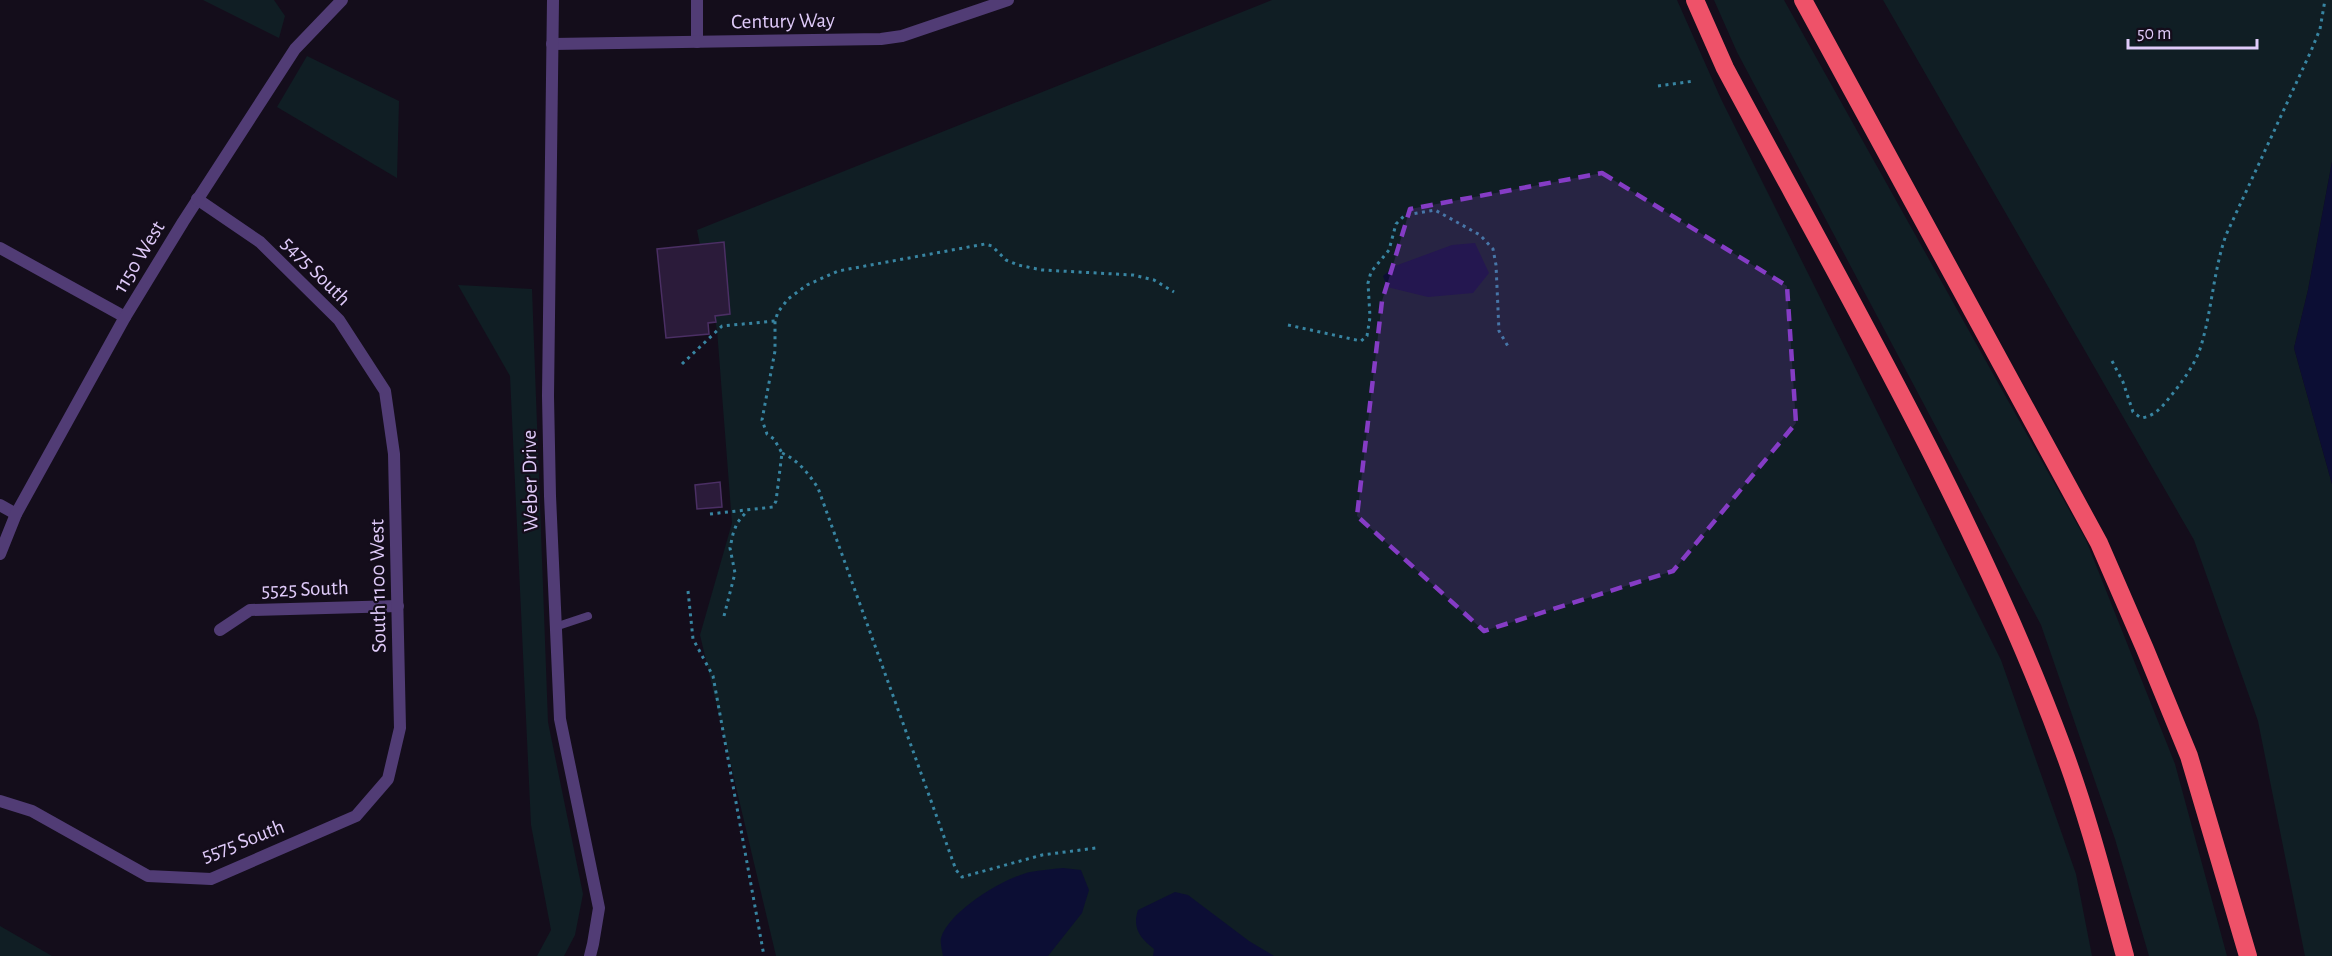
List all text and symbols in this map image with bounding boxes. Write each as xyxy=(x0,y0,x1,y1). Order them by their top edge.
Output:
street label: Century Way xyxy=(731,10,835,32)
scale bar xyxy=(2128,12,2257,50)
text: 50 m xyxy=(2137,25,2171,43)
street label: 1150 West xyxy=(109,217,169,297)
street label: 5475 South xyxy=(277,232,355,310)
street label: Weber Drive xyxy=(519,430,541,532)
street label: South 1100 West xyxy=(366,519,390,653)
street label: 5525 South xyxy=(261,577,349,601)
street label: 5575 South xyxy=(199,816,287,866)

